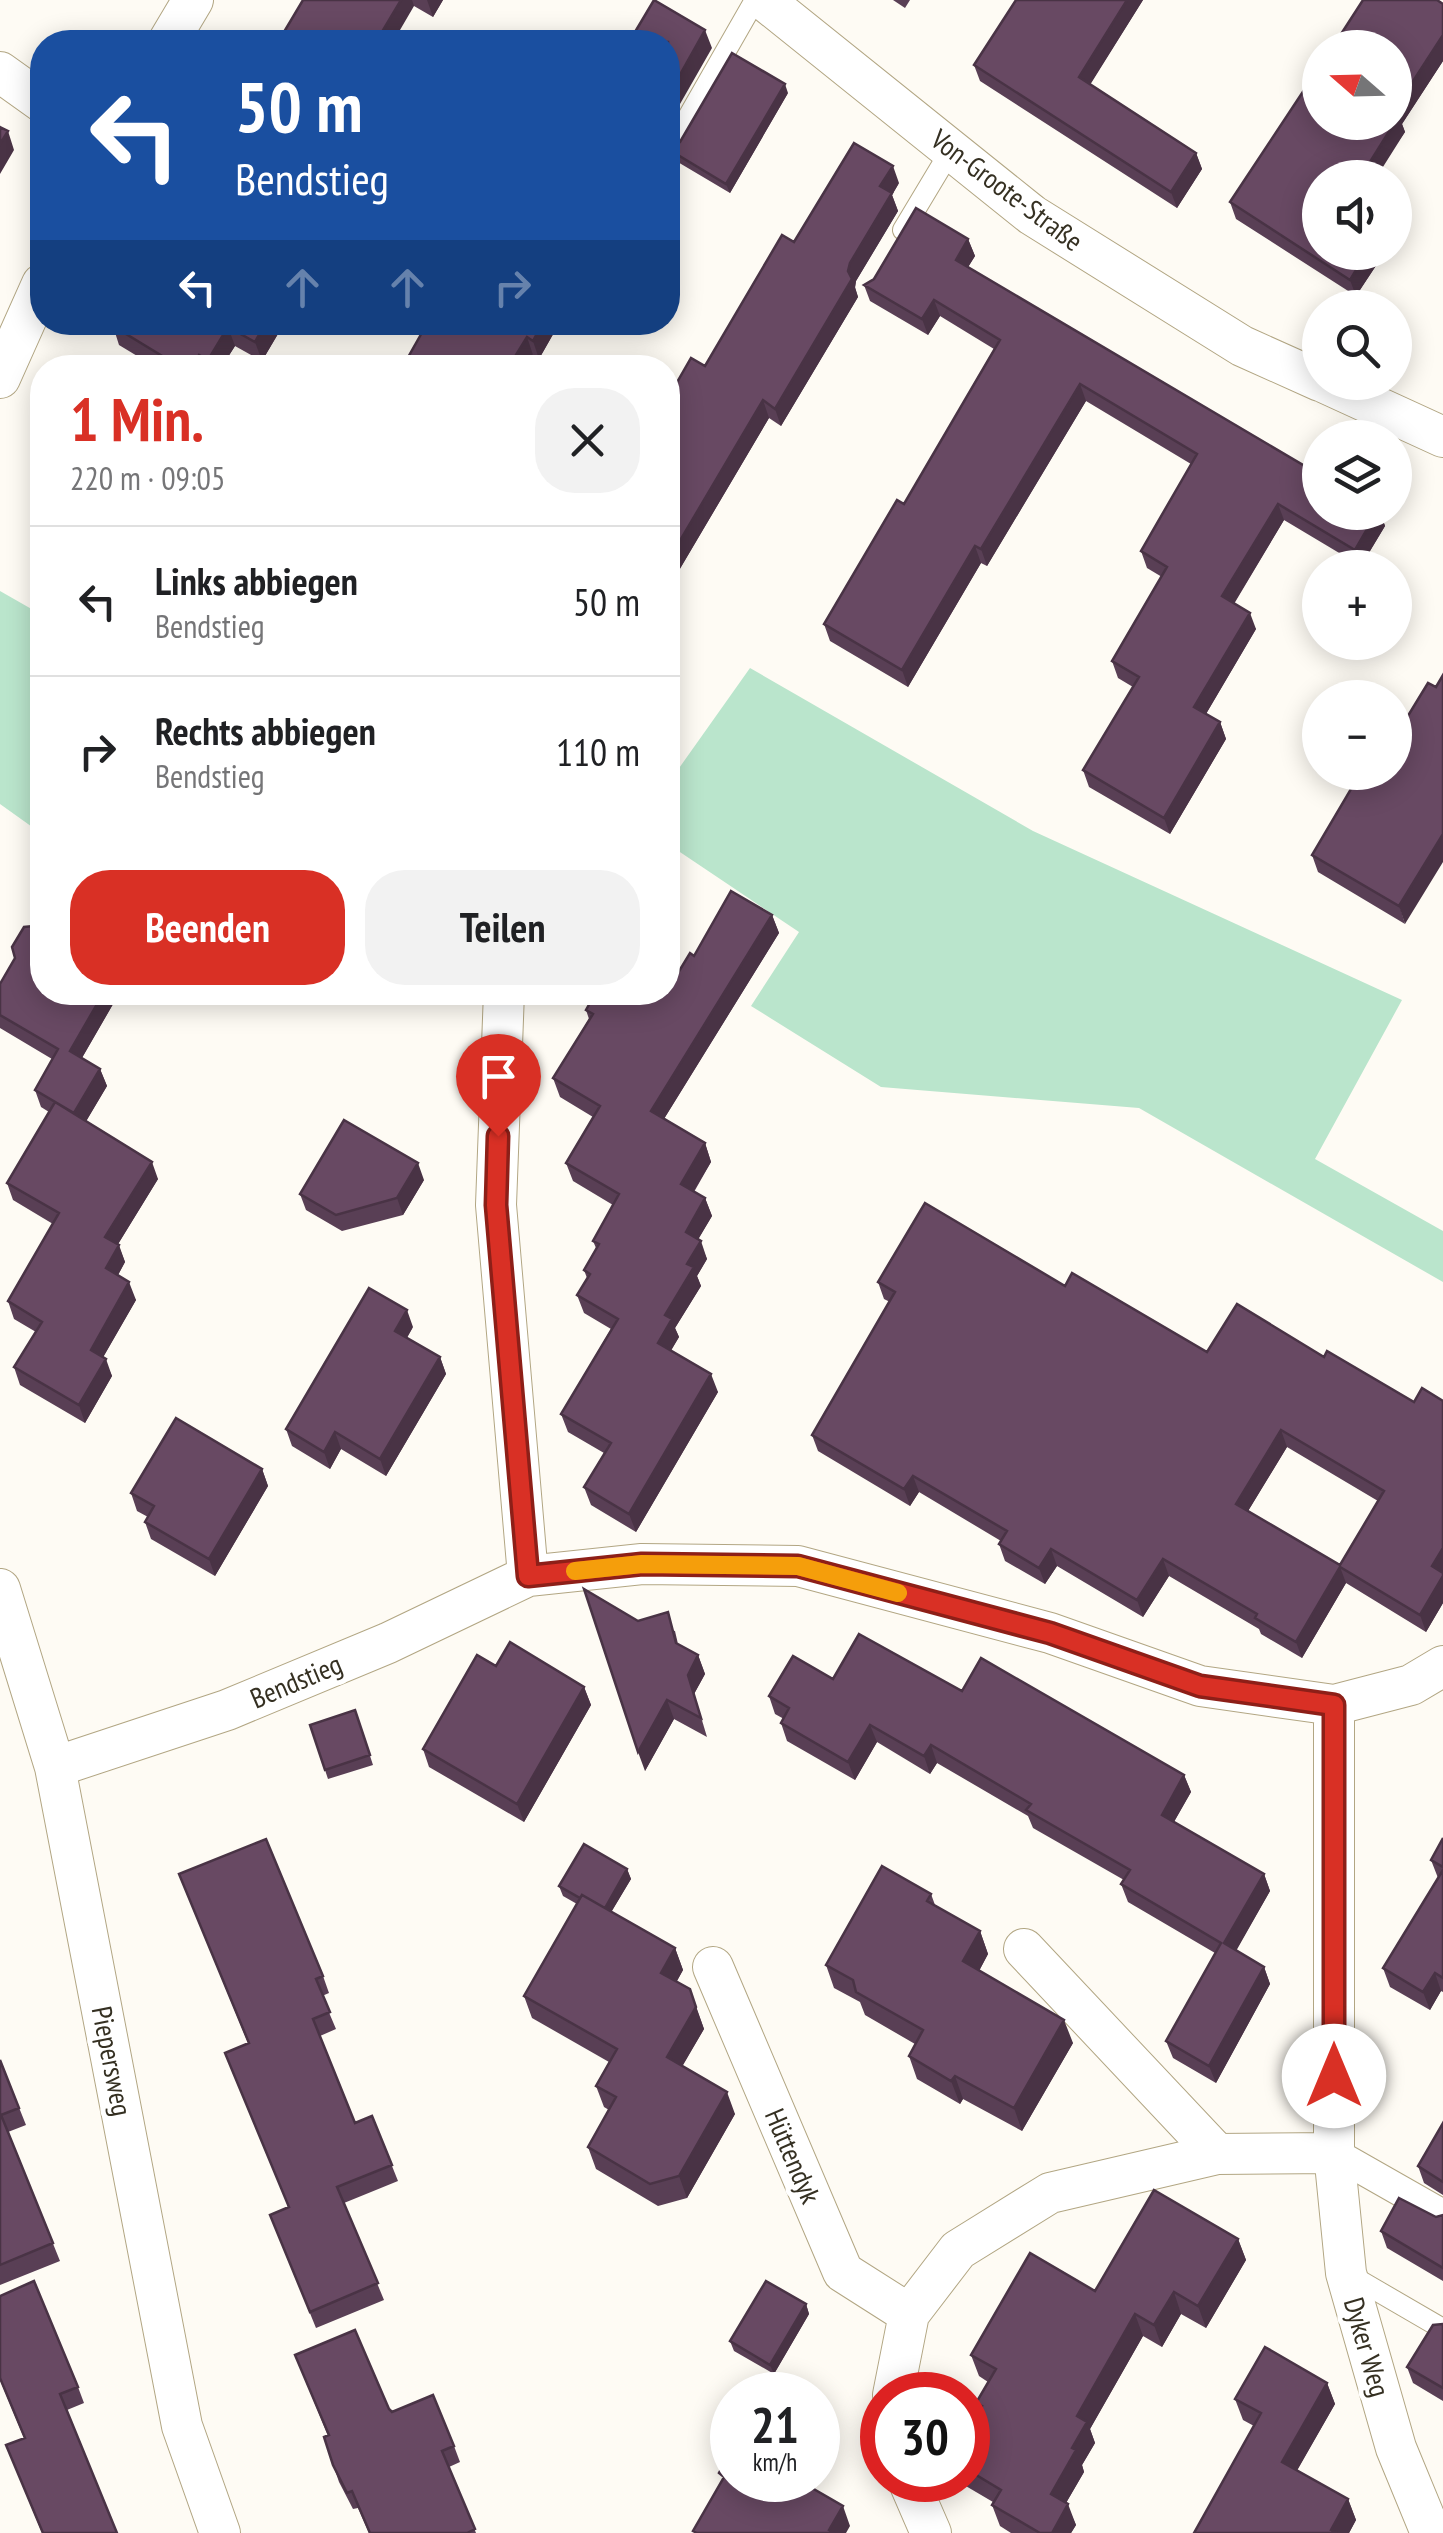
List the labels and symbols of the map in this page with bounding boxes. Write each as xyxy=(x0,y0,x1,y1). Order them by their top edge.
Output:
north arrow xyxy=(1302,30,1412,140)
street label: Von-Groote-Straße xyxy=(923,120,1091,259)
pin xyxy=(456,1034,541,1137)
street label: Bendstieg xyxy=(244,1645,347,1716)
street label: Piepersweg xyxy=(84,2003,141,2119)
position arrow xyxy=(1282,2024,1386,2128)
street label: Hüttendyk xyxy=(757,2103,830,2209)
street label: Dyker Weg xyxy=(1336,2293,1399,2401)
speed limit sign: 30 xyxy=(860,2372,990,2502)

